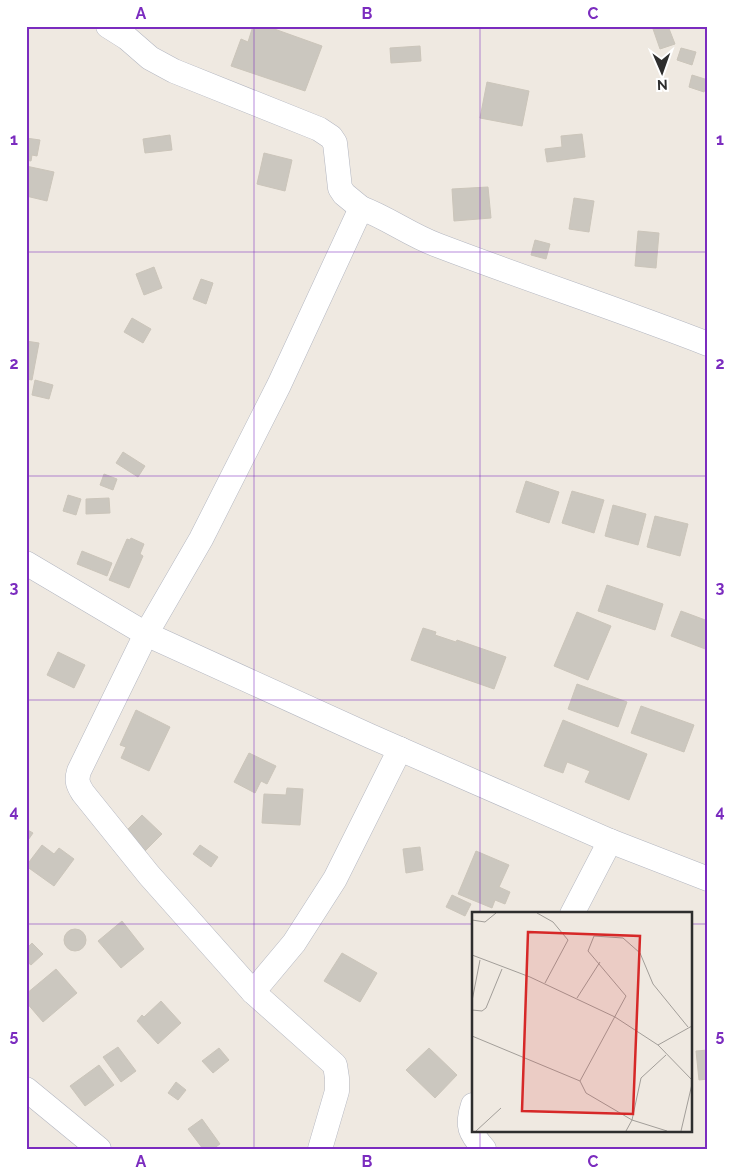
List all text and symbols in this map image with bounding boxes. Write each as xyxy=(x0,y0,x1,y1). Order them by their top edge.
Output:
text: A xyxy=(136,4,147,23)
text: B xyxy=(362,4,373,23)
text: C xyxy=(588,4,599,23)
north arrow xyxy=(636,48,686,98)
text: N xyxy=(657,77,668,93)
text: 1 xyxy=(10,130,18,149)
text: 1 xyxy=(716,130,724,149)
text: 2 xyxy=(9,354,19,373)
text: 2 xyxy=(715,354,725,373)
text: 3 xyxy=(10,578,19,597)
text: 3 xyxy=(716,578,725,597)
text: 4 xyxy=(9,802,19,821)
text: 4 xyxy=(715,802,725,821)
inset map xyxy=(472,912,692,1132)
text: 5 xyxy=(10,1026,19,1045)
text: 5 xyxy=(716,1026,725,1045)
text: A xyxy=(136,1152,147,1171)
text: B xyxy=(362,1152,373,1171)
text: C xyxy=(588,1152,599,1171)

